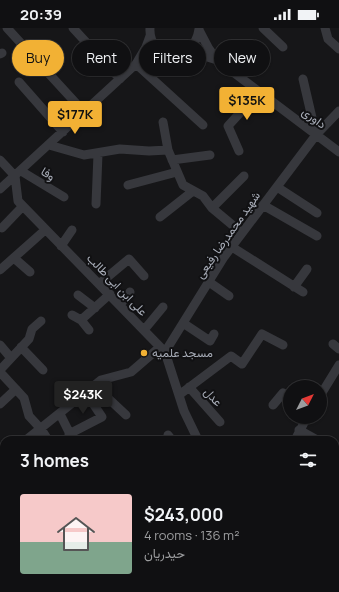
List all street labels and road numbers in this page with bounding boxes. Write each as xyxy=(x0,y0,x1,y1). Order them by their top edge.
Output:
street label: داوری xyxy=(299,103,330,132)
street label: وفا xyxy=(38,163,59,184)
street label: شهید محمدرضا رفیعی xyxy=(191,188,264,282)
street label: علی ابن ابی طالب xyxy=(83,250,152,320)
street label: عدل xyxy=(200,383,226,410)

